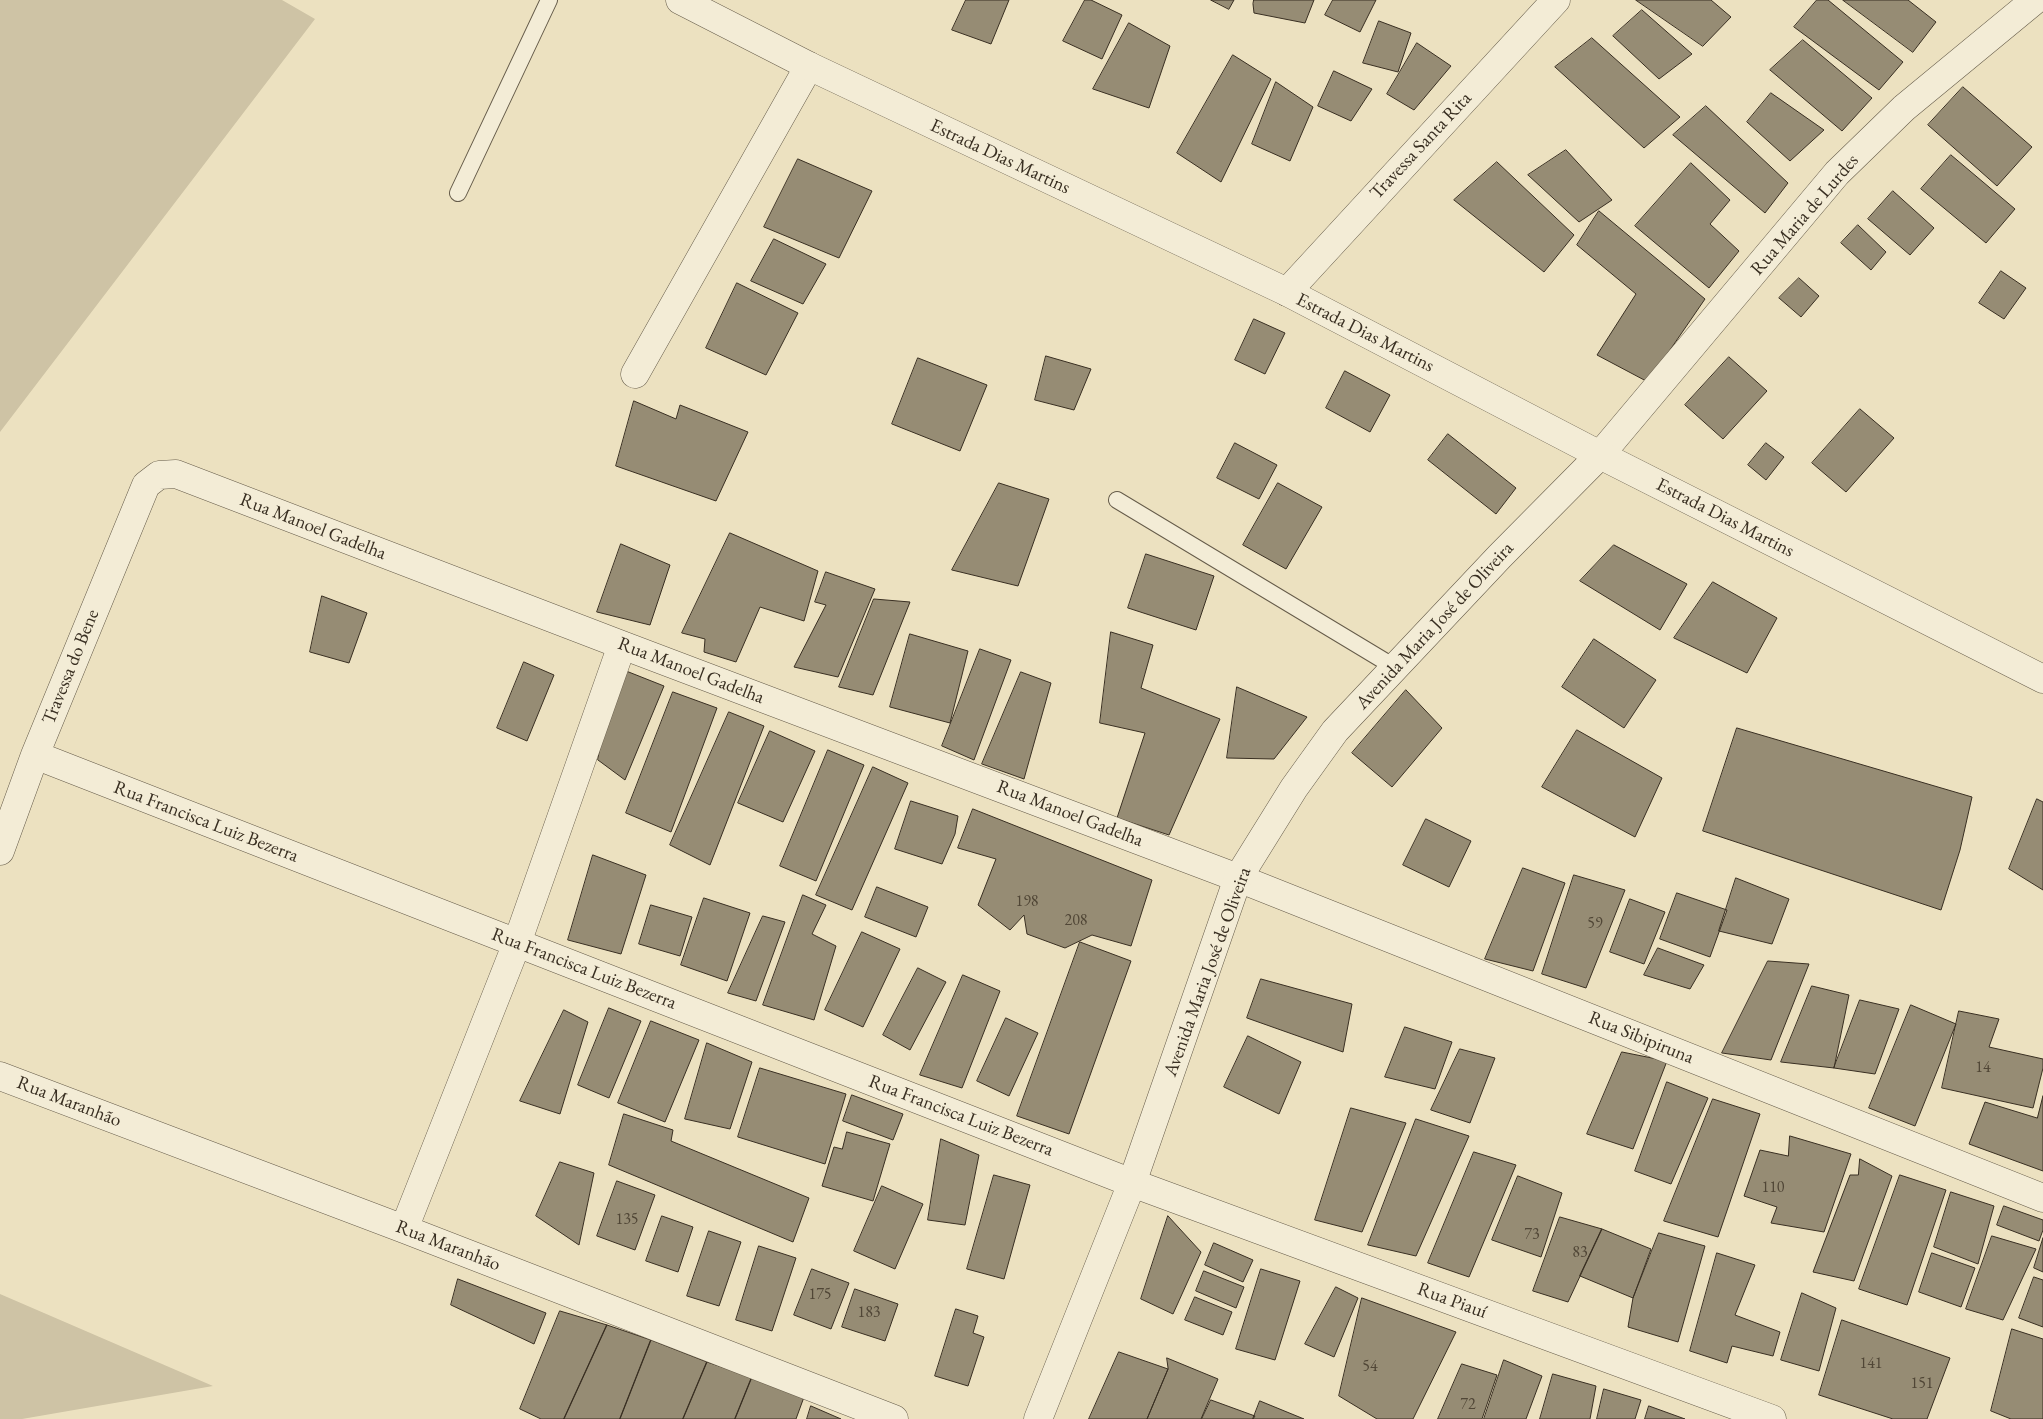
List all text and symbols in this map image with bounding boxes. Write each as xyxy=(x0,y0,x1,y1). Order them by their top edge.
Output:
street label: Travessa Santa Rita xyxy=(1365,87,1477,205)
street label: Estrada Dias Martins xyxy=(926,115,1074,199)
street label: Rua Maria de Lurdes xyxy=(1746,150,1864,280)
street label: Estrada Dias Martins xyxy=(1292,288,1438,378)
street label: Estrada Dias Martins xyxy=(1652,473,1798,563)
street label: Rua Manoel Gadelha xyxy=(237,489,389,565)
street label: Avenida Maria José de Oliveira xyxy=(1351,537,1519,715)
street label: Travessa do Bene xyxy=(38,606,104,728)
street label: Rua Manoel Gadelha xyxy=(615,633,767,709)
street label: Rua Francisca Luiz Bezerra xyxy=(110,776,302,868)
street label: Rua Manoel Gadelha xyxy=(994,776,1146,852)
street label: Avenida Maria José de Oliveira xyxy=(1159,864,1257,1080)
house number: 198 xyxy=(1015,892,1039,912)
house number: 208 xyxy=(1064,911,1088,931)
house number: 59 xyxy=(1587,914,1603,934)
street label: Rua Francisca Luiz Bezerra xyxy=(488,923,680,1015)
street label: Rua Sibipiruna xyxy=(1585,1007,1697,1069)
house number: 14 xyxy=(1975,1058,1991,1078)
street label: Rua Francisca Luiz Bezerra xyxy=(865,1070,1057,1162)
street label: Rua Maranhão xyxy=(14,1072,124,1132)
house number: 110 xyxy=(1761,1178,1785,1198)
house number: 135 xyxy=(615,1210,639,1230)
street label: Rua Maranhão xyxy=(393,1216,503,1276)
house number: 73 xyxy=(1524,1225,1540,1245)
house number: 83 xyxy=(1572,1243,1588,1263)
street label: Rua Piauí xyxy=(1414,1278,1490,1324)
house number: 175 xyxy=(808,1285,832,1305)
house number: 183 xyxy=(857,1303,881,1323)
house number: 141 xyxy=(1859,1354,1883,1374)
house number: 54 xyxy=(1362,1357,1378,1377)
house number: 151 xyxy=(1910,1374,1934,1394)
house number: 72 xyxy=(1460,1395,1476,1415)

